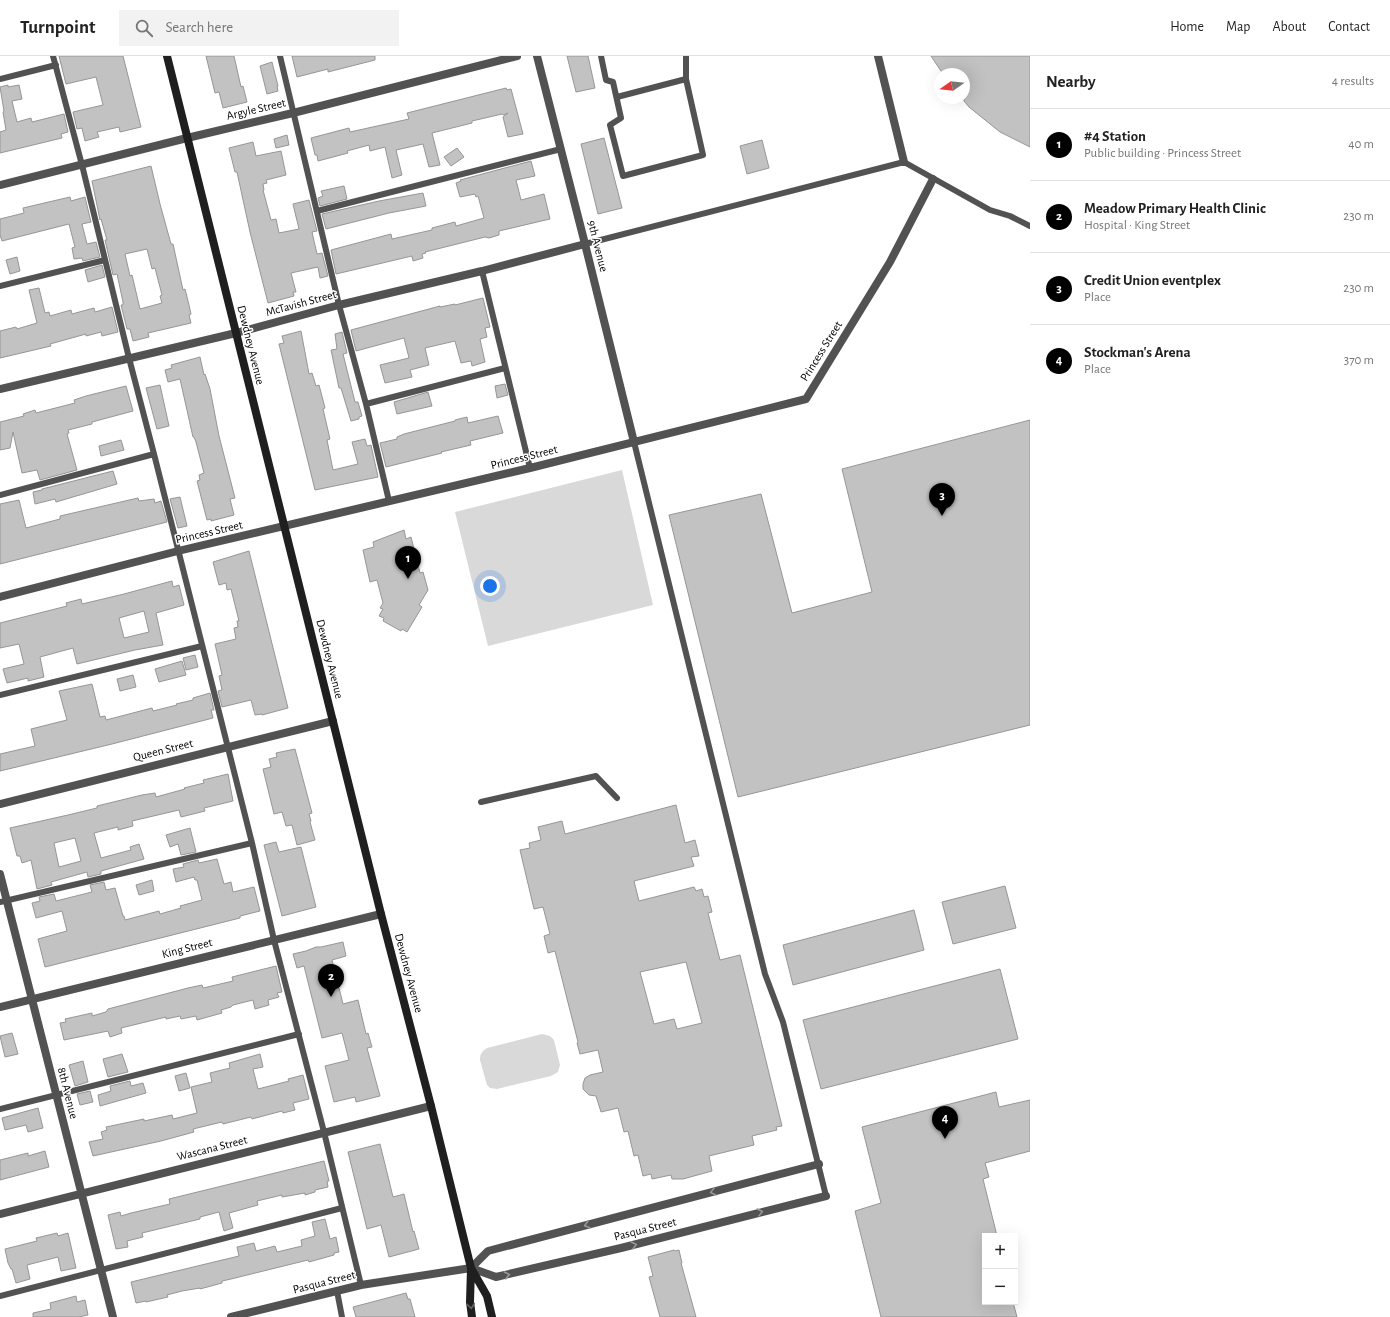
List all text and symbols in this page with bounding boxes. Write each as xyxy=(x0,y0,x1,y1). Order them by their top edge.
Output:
search box xyxy=(119,10,399,46)
icon: search xyxy=(133,17,155,39)
text: Turnpoint xyxy=(20,18,95,37)
text: Search here xyxy=(165,20,233,35)
text: Home xyxy=(1170,20,1204,34)
text: Map xyxy=(1226,20,1250,34)
text: About xyxy=(1272,20,1306,34)
text: Contact xyxy=(1328,20,1370,34)
north arrow xyxy=(934,68,970,104)
text: Nearby xyxy=(1046,73,1096,90)
text: 4 results xyxy=(1332,75,1374,88)
street label: Argyle Street xyxy=(225,96,287,123)
text: #4 Station xyxy=(1084,129,1146,144)
text: 1 xyxy=(1057,138,1061,151)
text: 40 m xyxy=(1348,138,1374,151)
text: Public building · Princess Street xyxy=(1084,147,1241,160)
text: Meadow Primary Health Clinic xyxy=(1084,201,1266,216)
text: 2 xyxy=(1056,210,1062,223)
text: 230 m xyxy=(1343,210,1374,223)
street label: 9th Avenue xyxy=(586,219,610,273)
text: Hospital · King Street xyxy=(1084,219,1190,232)
text: Credit Union eventplex xyxy=(1084,273,1221,288)
text: 3 xyxy=(1056,282,1062,295)
text: 230 m xyxy=(1343,282,1374,295)
street label: McTavish Street xyxy=(264,288,338,318)
text: Place xyxy=(1084,291,1111,304)
street label: Dewdney Avenue xyxy=(234,304,267,386)
street label: Princess Street xyxy=(798,319,844,383)
text: Stockman's Arena xyxy=(1084,345,1191,360)
text: 4 xyxy=(1056,354,1062,367)
text: 370 m xyxy=(1344,354,1374,367)
text: Place xyxy=(1084,363,1111,376)
street label: Princess Street xyxy=(489,443,559,471)
pin: 3 xyxy=(929,483,955,516)
street label: Princess Street xyxy=(174,518,244,546)
pin: 1 xyxy=(395,546,421,579)
your location xyxy=(480,576,500,596)
street label: Dewdney Avenue xyxy=(313,618,346,700)
street label: Queen Street xyxy=(132,737,195,764)
street label: Dewdney Avenue xyxy=(392,932,425,1014)
street label: King Street xyxy=(160,936,214,960)
pin: 2 xyxy=(318,964,344,997)
street label: 8th Avenue xyxy=(56,1066,80,1120)
pin: 4 xyxy=(932,1106,958,1139)
street label: Wascana Street xyxy=(176,1133,249,1163)
one-way arrow xyxy=(710,1187,716,1195)
one-way arrow xyxy=(757,1209,763,1217)
street label: Pasqua Street xyxy=(613,1215,678,1243)
one-way arrow xyxy=(584,1220,591,1228)
map controls xyxy=(982,1233,1018,1305)
button: + xyxy=(982,1233,1018,1269)
one-way arrow xyxy=(631,1241,637,1249)
street label: Pasqua Street xyxy=(292,1268,357,1296)
button: − xyxy=(982,1269,1018,1305)
one-way arrow xyxy=(504,1271,511,1279)
one-way arrow xyxy=(466,1303,475,1309)

